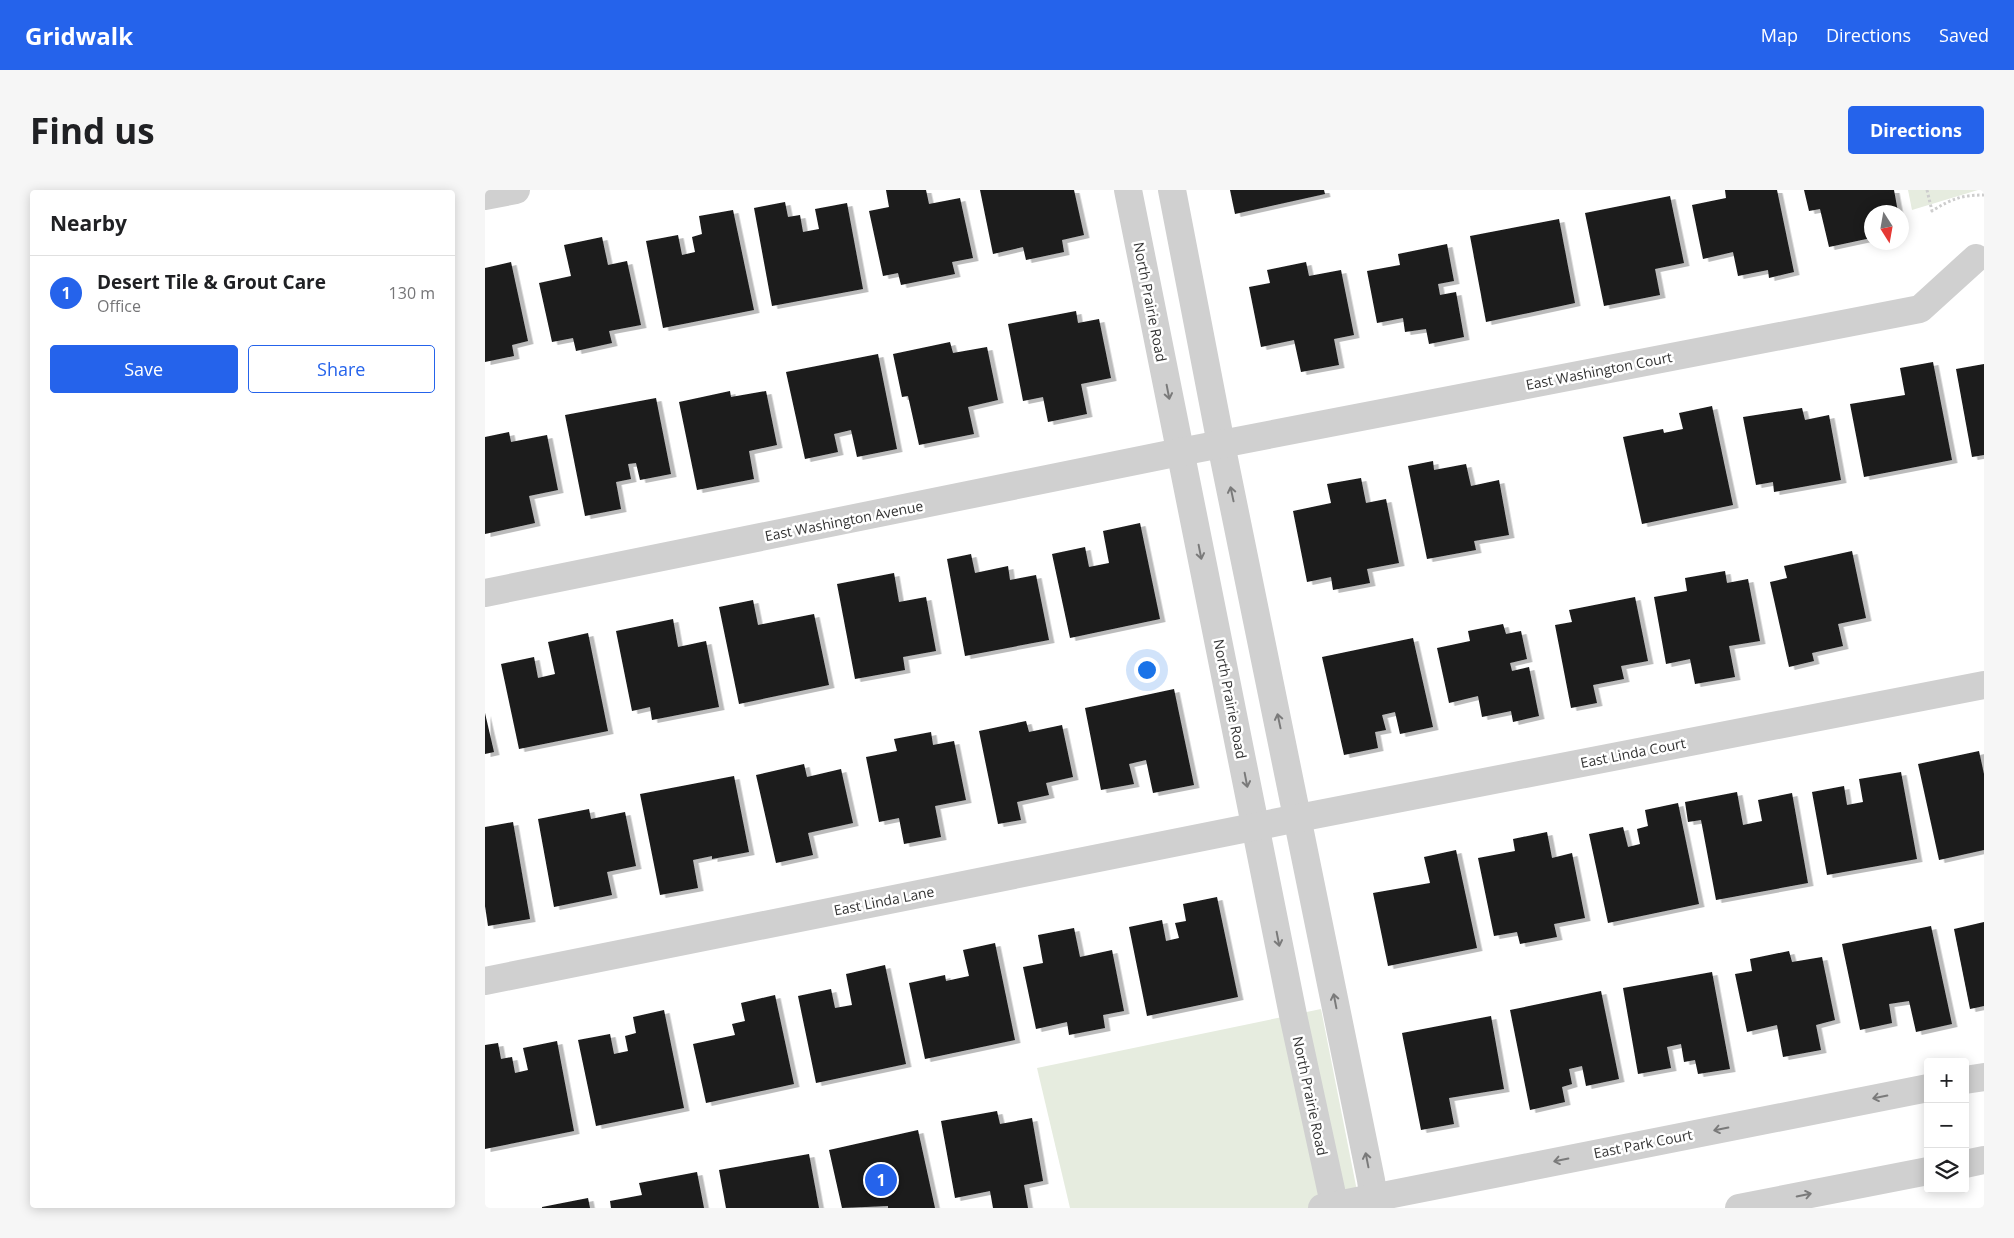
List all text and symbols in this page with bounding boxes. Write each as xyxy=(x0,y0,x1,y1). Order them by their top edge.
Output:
text: Gridwalk xyxy=(25,19,133,52)
text: Map xyxy=(1761,23,1798,47)
text: Directions xyxy=(1826,23,1911,47)
text: Saved xyxy=(1939,23,1989,47)
button: Directions xyxy=(1848,106,1984,154)
text: Find us xyxy=(30,107,155,154)
north arrow xyxy=(1864,205,1909,250)
text: Nearby xyxy=(50,209,127,237)
street label: North Prairie Road xyxy=(1130,240,1171,363)
text: Desert Tile & Grout Care xyxy=(97,269,326,295)
text: 1 xyxy=(61,282,71,304)
text: 130 m xyxy=(389,282,435,304)
text: Office xyxy=(97,295,141,317)
button: Save xyxy=(50,345,238,393)
button: Share xyxy=(248,345,435,393)
street label: East Washington Court xyxy=(1524,347,1674,394)
one-way arrow xyxy=(1163,384,1173,400)
one-way arrow xyxy=(1226,486,1236,502)
street label: East Washington Avenue xyxy=(763,496,925,545)
one-way arrow xyxy=(1196,543,1205,559)
street label: North Prairie Road xyxy=(1210,637,1251,760)
your location xyxy=(1134,657,1160,683)
one-way arrow xyxy=(1273,714,1283,730)
street label: East Linda Court xyxy=(1579,733,1687,772)
one-way arrow xyxy=(1242,771,1251,787)
street label: East Linda Lane xyxy=(832,881,936,920)
one-way arrow xyxy=(1274,930,1283,946)
one-way arrow xyxy=(1330,993,1339,1009)
street label: North Prairie Road xyxy=(1289,1034,1332,1157)
map controls xyxy=(1924,1058,1969,1193)
button: + xyxy=(1924,1058,1969,1103)
one-way arrow xyxy=(1872,1093,1888,1103)
button: − xyxy=(1924,1103,1969,1148)
street label: East Park Court xyxy=(1592,1125,1694,1162)
one-way arrow xyxy=(1713,1125,1729,1134)
button: layers xyxy=(1924,1148,1969,1193)
one-way arrow xyxy=(1362,1152,1371,1168)
one-way arrow xyxy=(1554,1156,1570,1166)
pin: 1 xyxy=(865,1161,897,1199)
one-way arrow xyxy=(1796,1190,1812,1200)

